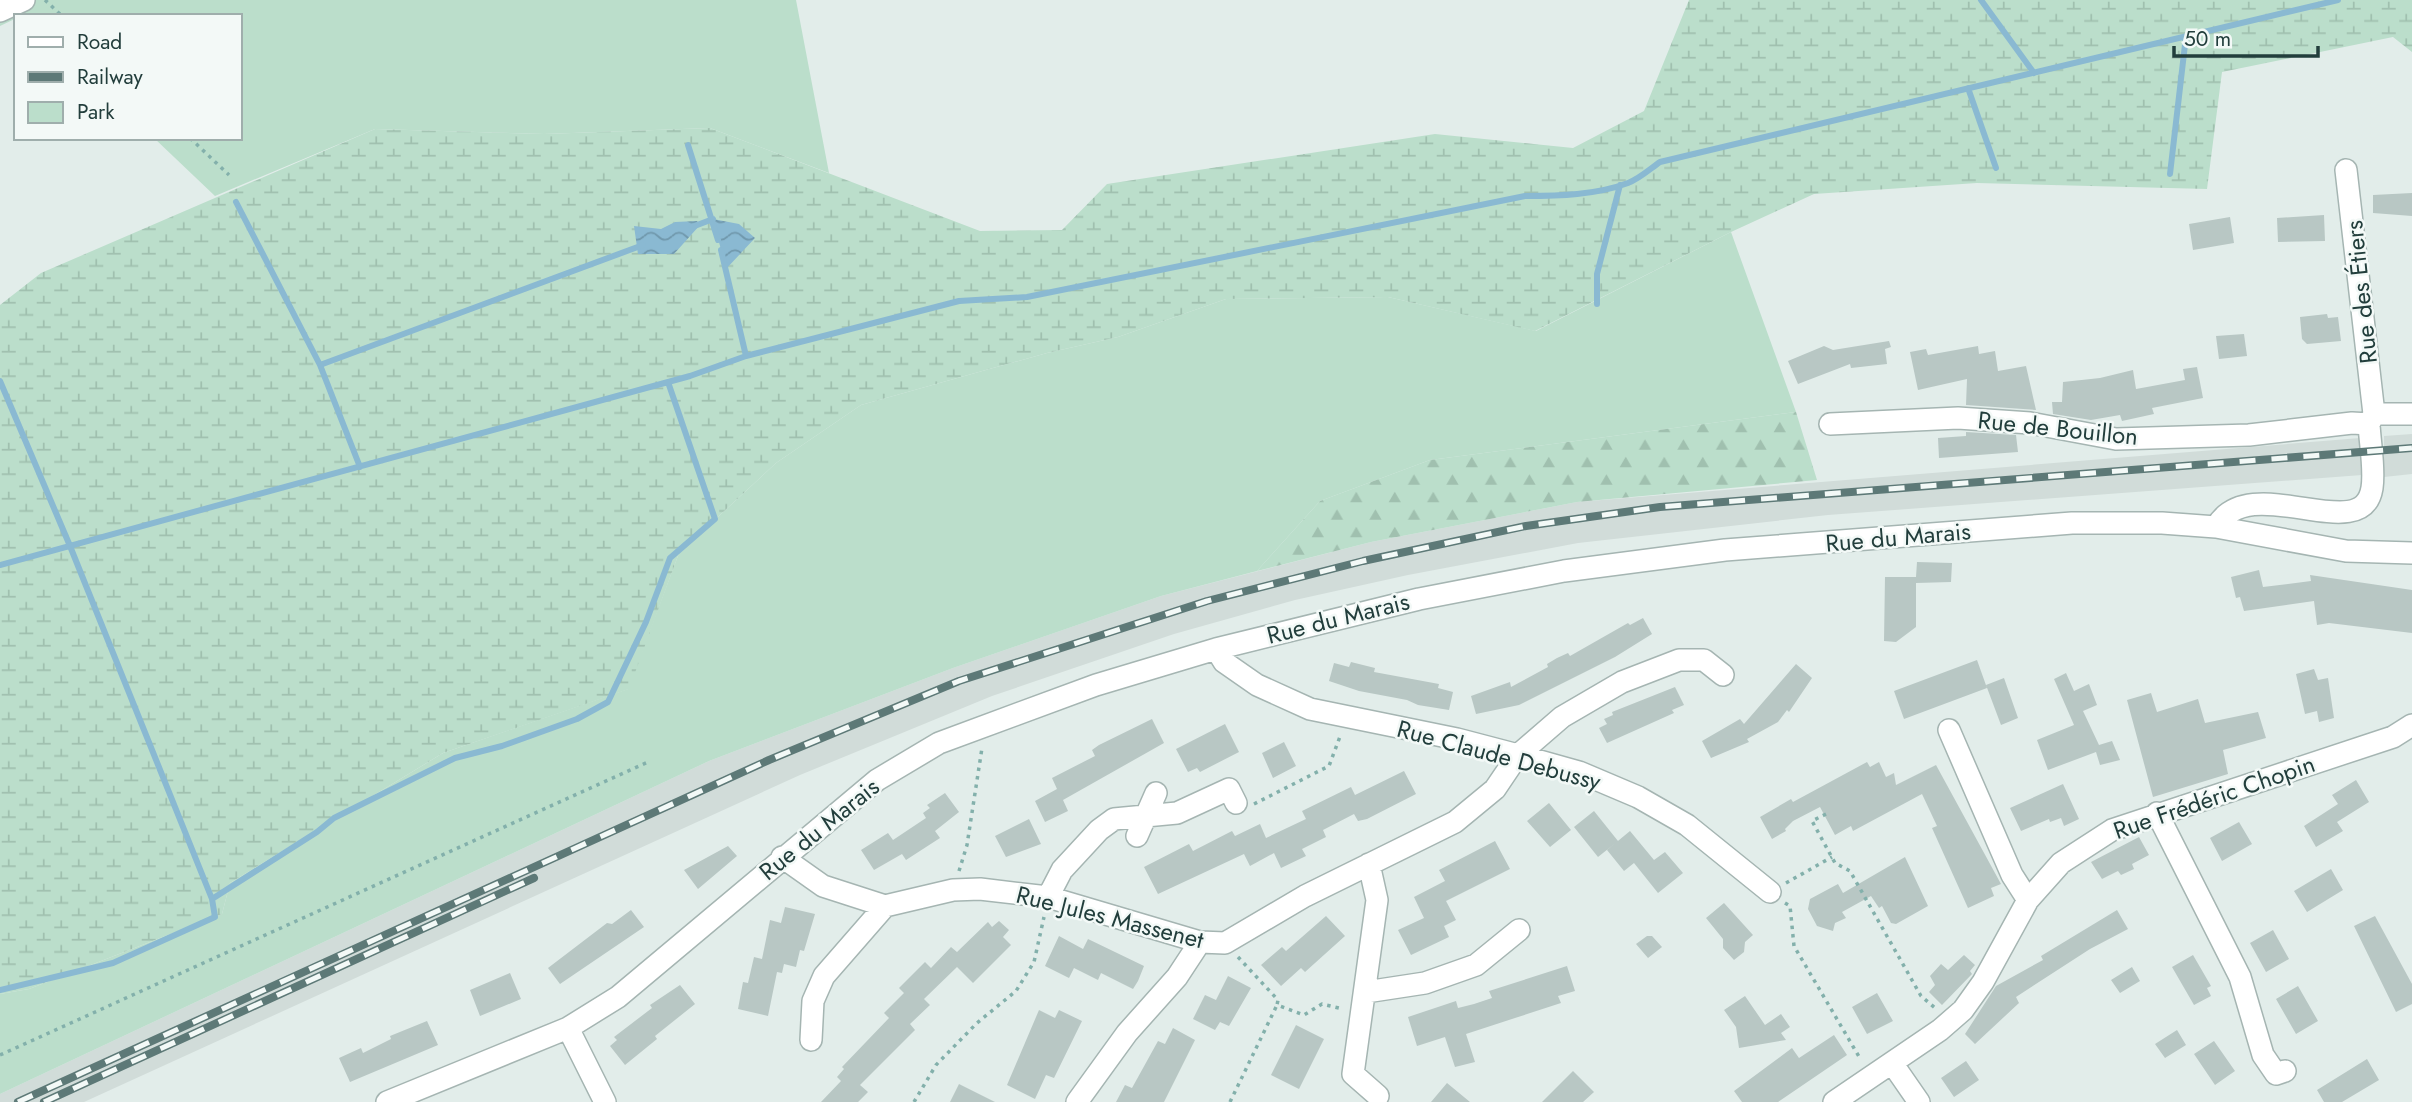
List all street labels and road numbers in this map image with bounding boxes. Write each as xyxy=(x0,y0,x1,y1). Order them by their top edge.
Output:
street label: Rue des Étiers xyxy=(2336,219,2386,365)
street label: Rue de Bouillon xyxy=(1976,402,2140,454)
street label: Rue du Marais xyxy=(1824,513,1972,561)
street label: Rue du Marais xyxy=(1263,583,1413,653)
street label: Rue Claude Debussy xyxy=(1393,711,1605,799)
street label: Rue Frédéric Chopin xyxy=(2108,746,2320,848)
street label: Rue du Marais xyxy=(751,770,887,888)
street label: Rue Jules Massenet xyxy=(1013,877,1208,957)

